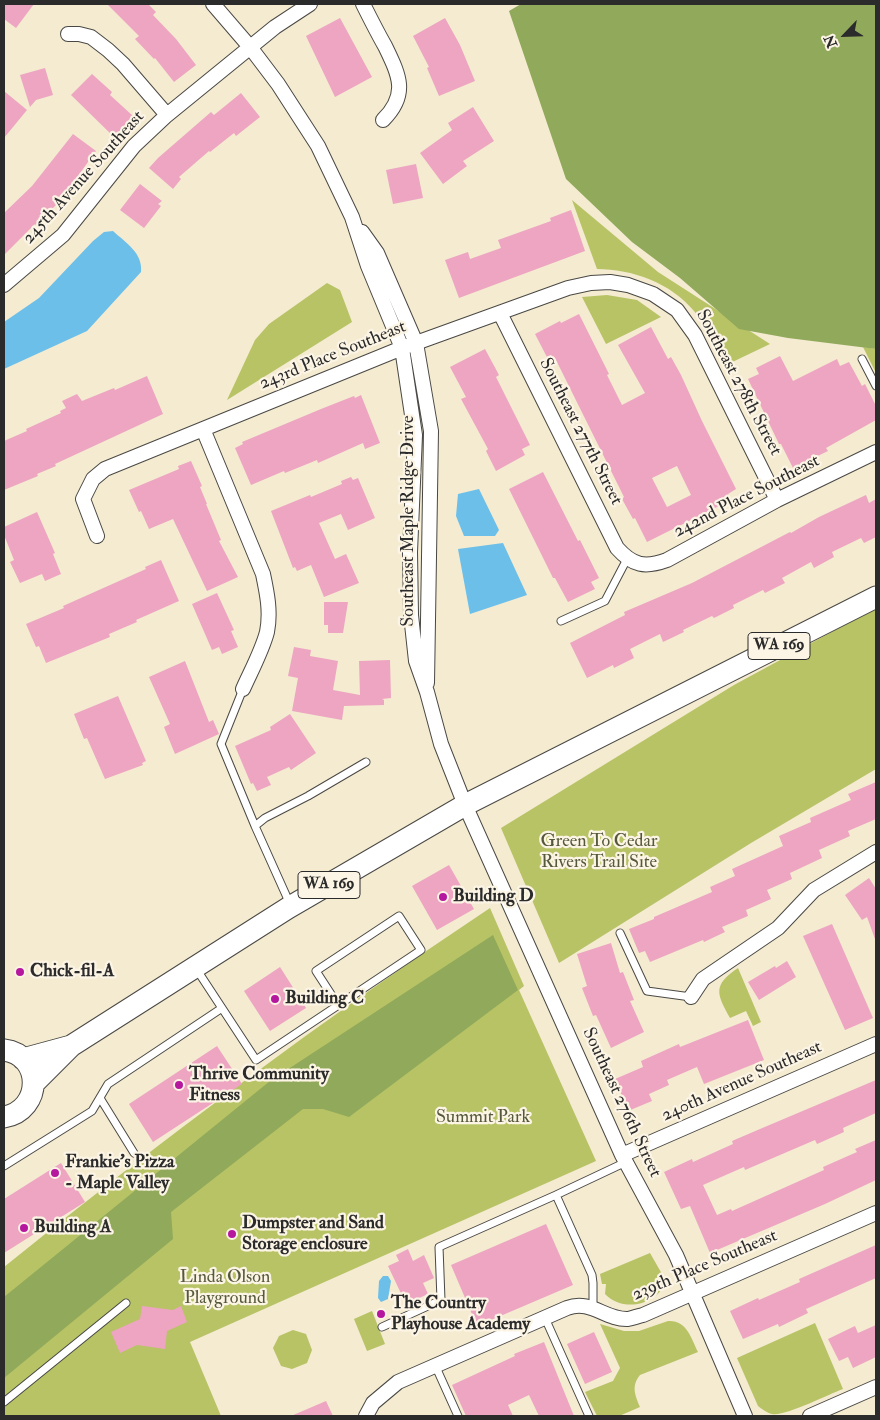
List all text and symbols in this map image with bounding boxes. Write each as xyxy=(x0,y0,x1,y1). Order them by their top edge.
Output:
north arrow xyxy=(820,10,870,60)
text: N xyxy=(821,32,841,50)
street label: 245th Avenue Southeast xyxy=(18,107,150,249)
street label: Southeast 278th Street xyxy=(690,306,786,460)
street label: 243rd Place Southeast xyxy=(257,317,409,395)
street label: Southeast 277th Street xyxy=(534,355,626,509)
street label: Southeast Maple Ridge Drive xyxy=(398,415,420,627)
street label: 242nd Place Southeast xyxy=(670,451,824,543)
road number: WA 169 xyxy=(748,632,810,659)
park label: Green To Cedar Rivers Trail Site xyxy=(540,831,658,874)
road number: WA 169 xyxy=(298,872,360,898)
place label: Building D xyxy=(453,886,534,908)
marker: Building D xyxy=(437,891,449,903)
place label: Chick-fil-A xyxy=(30,961,114,983)
marker: Chick-fil-A xyxy=(14,966,26,978)
place label: Building C xyxy=(285,988,364,1010)
marker: Building C xyxy=(269,993,281,1005)
street label: Southeast 276th Street xyxy=(577,1025,665,1181)
street label: 240th Avenue Southeast xyxy=(659,1037,825,1127)
place label: Thrive Community Fitness xyxy=(189,1064,329,1106)
marker: Thrive Community Fitness xyxy=(173,1079,185,1091)
park label: Summit Park xyxy=(436,1107,530,1129)
place label: Frankie's Pizza - Maple Valley xyxy=(65,1152,174,1194)
marker: Frankie's Pizza - Maple Valley xyxy=(49,1167,61,1179)
place label: Dumpster and Sand Storage enclosure xyxy=(242,1213,384,1256)
place label: Building A xyxy=(34,1217,111,1239)
marker: Building A xyxy=(18,1222,30,1234)
street label: 239th Place Southeast xyxy=(629,1226,781,1306)
marker: Dumpster and Sand Storage enclosure xyxy=(226,1228,238,1240)
park label: Linda Olson Playground xyxy=(180,1267,270,1310)
place label: The Country Playhouse Academy xyxy=(391,1293,530,1336)
marker: The Country Playhouse Academy xyxy=(375,1308,387,1320)

